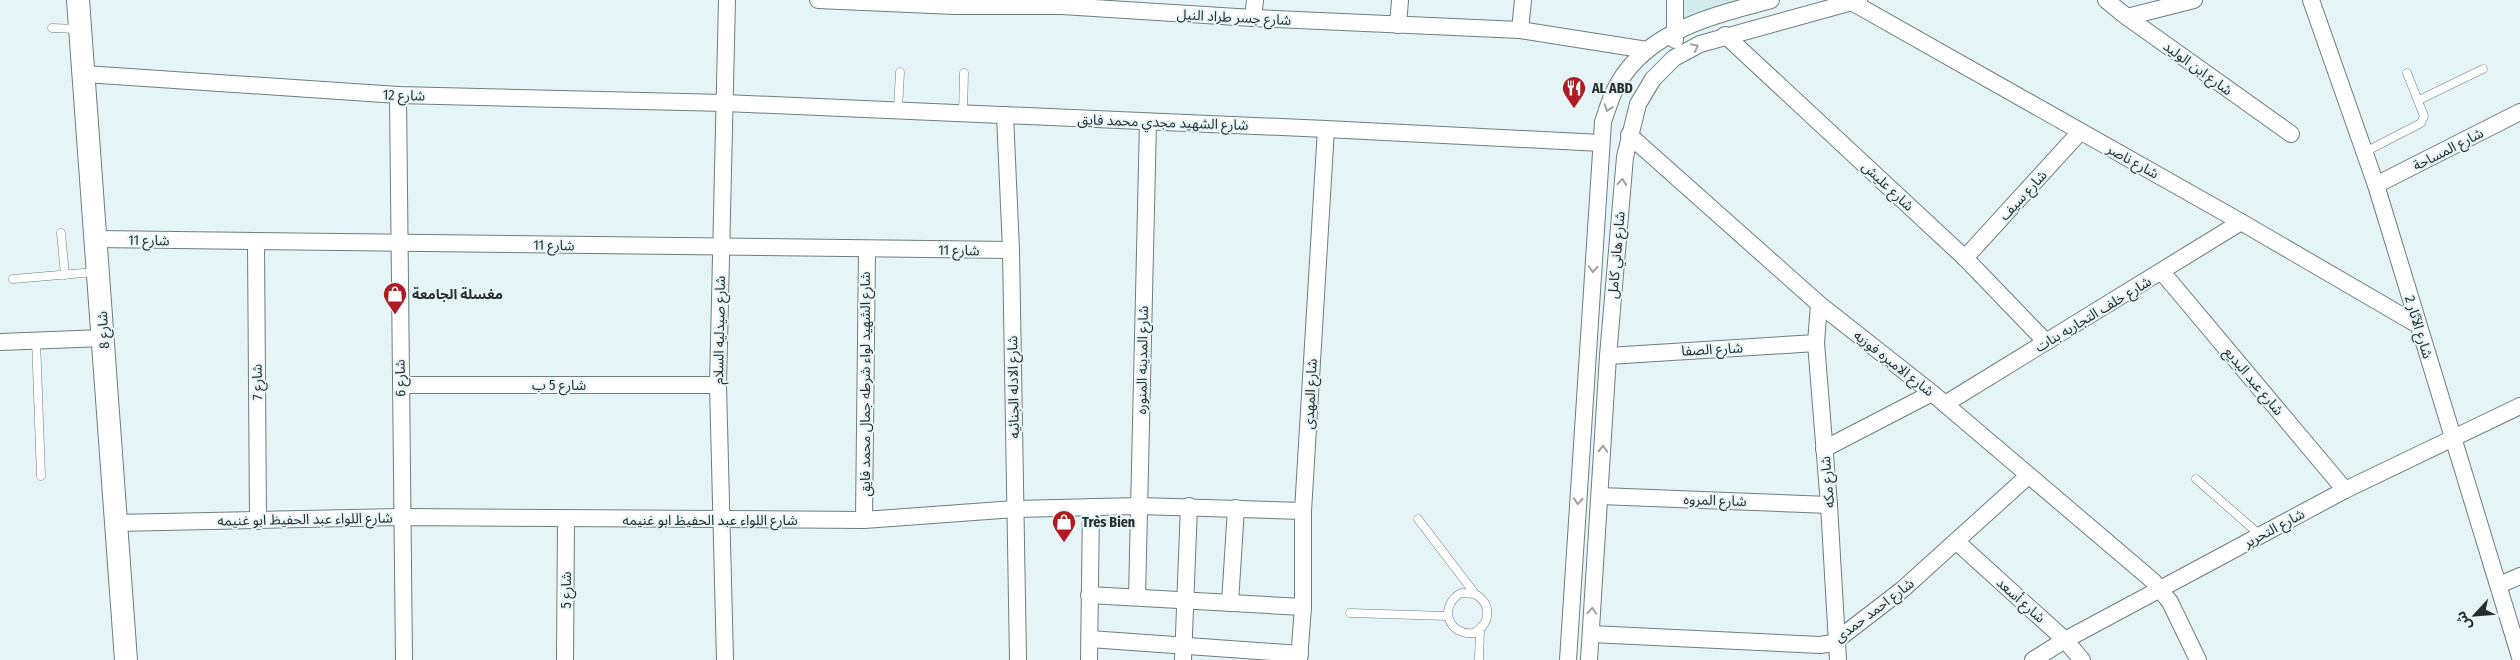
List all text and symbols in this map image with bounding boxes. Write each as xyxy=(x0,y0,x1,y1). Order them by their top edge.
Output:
street label: شارع جسر طراد النيل xyxy=(1176,6,1292,31)
street label: شارع ابن الوليد xyxy=(2159,38,2236,101)
one-way arrow xyxy=(1689,43,1698,53)
restaurant icon: AL ABD xyxy=(1561,75,1587,109)
place label: AL ABD xyxy=(1591,80,1633,97)
street label: شارع 12 xyxy=(383,86,425,107)
one-way arrow xyxy=(1604,103,1614,112)
street label: شارع الشهيد مجدي محمد فايق xyxy=(1077,111,1249,136)
street label: شارع المساحة xyxy=(2410,124,2487,176)
street label: شارع ناصر xyxy=(2102,140,2162,184)
street label: شارع عليش xyxy=(1857,158,1917,216)
street label: شارع سيف xyxy=(1996,167,2052,225)
one-way arrow xyxy=(1617,178,1628,186)
street label: شارع هاني كامل xyxy=(1604,211,1631,300)
street label: شارع 11 xyxy=(128,232,170,251)
street label: شارع 11 xyxy=(533,237,575,256)
street label: شارع 11 xyxy=(938,242,980,261)
one-way arrow xyxy=(1587,266,1598,274)
street label: شارع الشهيد لواء شرطه جمال محمد فايق xyxy=(857,271,876,497)
street label: شارع خلف التجاريه بنات xyxy=(2032,273,2155,358)
street label: شارع صيدليه السلام xyxy=(710,275,731,385)
shop icon: مغسلة الجامعة xyxy=(382,281,408,315)
place label: مغسلة الجامعة xyxy=(412,286,503,303)
street label: شارع الآثار 2 xyxy=(2399,294,2436,361)
street label: شارع المدينه المنوره xyxy=(1133,305,1154,415)
street label: شارع 8 xyxy=(94,310,115,349)
street label: شارع الاميره فوزيه xyxy=(1849,327,1937,402)
street label: شارع الادله الجنائيه xyxy=(1004,335,1025,439)
street label: شارع الصفا xyxy=(1681,339,1743,362)
street label: شارع عبد البديع xyxy=(2219,344,2287,420)
street label: شارع المهدى xyxy=(1300,358,1323,430)
street label: شارع 6 xyxy=(392,359,411,397)
street label: شارع 7 xyxy=(249,364,268,400)
street label: شارع 5 ب xyxy=(532,377,586,396)
one-way arrow xyxy=(1597,445,1608,453)
street label: شارع مكه xyxy=(1817,455,1840,509)
street label: شارع المروه xyxy=(1683,491,1747,512)
one-way arrow xyxy=(1572,498,1583,506)
street label: شارع التحرير xyxy=(2240,505,2309,554)
street label: شارع اللواء عبد الحفيظ ابو غنيمه xyxy=(217,509,393,532)
shop icon: Très Bien xyxy=(1051,509,1077,543)
street label: شارع اللواء عبد الحفيظ ابو غنيمه xyxy=(622,512,798,531)
place label: Très Bien xyxy=(1082,514,1135,531)
street label: شارع 5 xyxy=(558,571,577,609)
street label: شارع أسعد xyxy=(1991,574,2049,628)
street label: شارع احمد حمدى xyxy=(1831,575,1919,647)
north arrow xyxy=(2450,590,2500,640)
one-way arrow xyxy=(1587,607,1598,615)
text: ش xyxy=(2452,608,2476,633)

